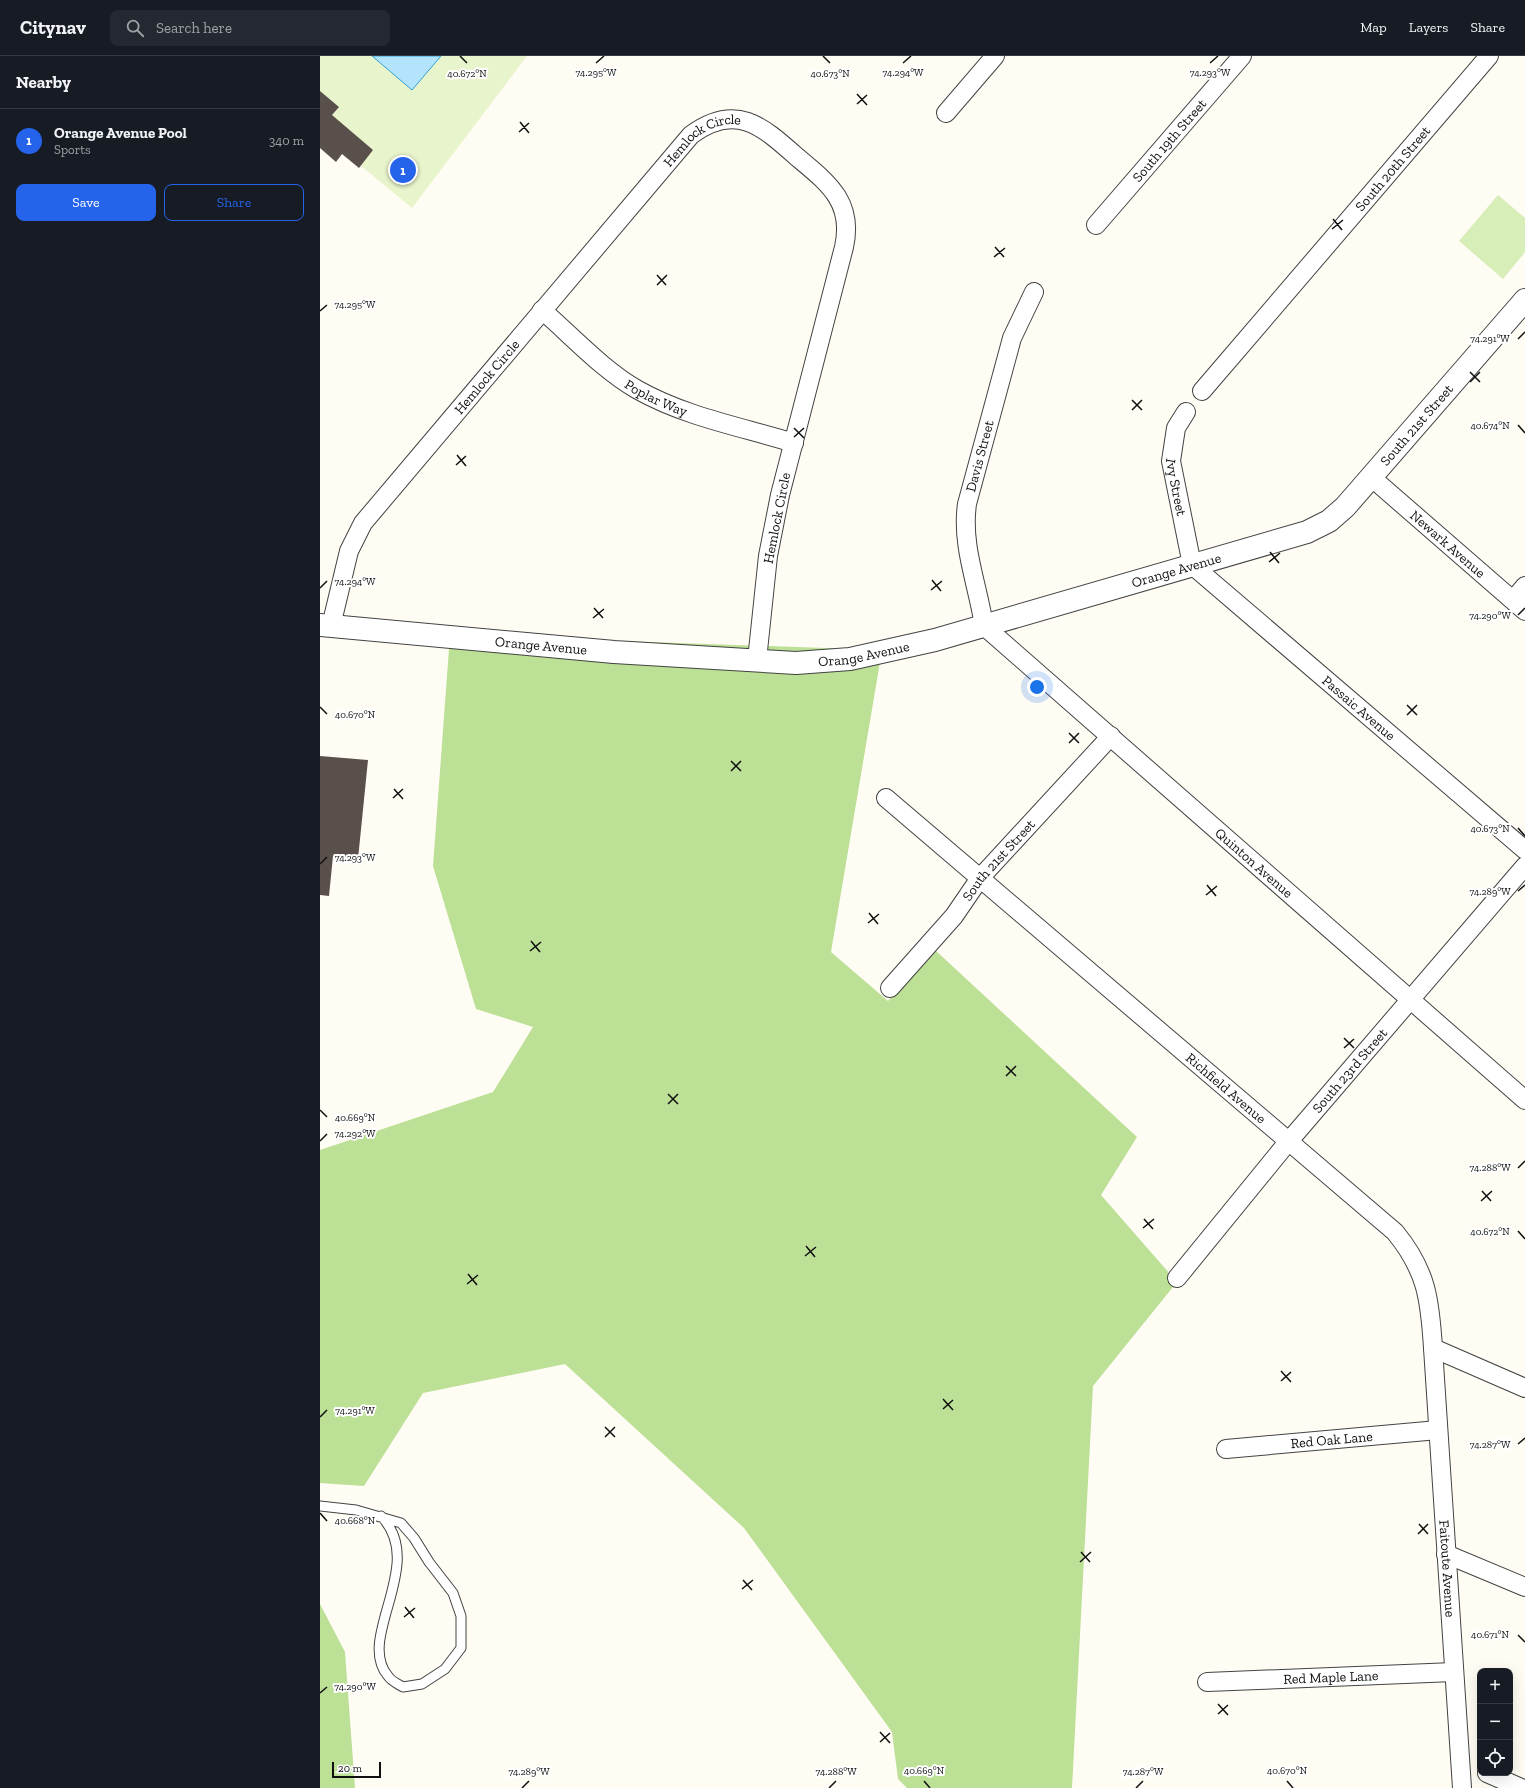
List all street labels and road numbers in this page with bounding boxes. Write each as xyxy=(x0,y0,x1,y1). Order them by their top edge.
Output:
street label: South 19th Street xyxy=(1129,95,1210,185)
street label: Hemlock Circle xyxy=(660,111,743,170)
street label: South 20th Street xyxy=(1351,122,1434,215)
street label: Hemlock Circle xyxy=(450,336,523,417)
street label: Poplar Way xyxy=(622,376,691,420)
street label: South 21st Street xyxy=(1376,380,1457,469)
street label: Davis Street xyxy=(962,418,998,494)
street label: Ivy Street xyxy=(1162,457,1191,518)
street label: Hemlock Circle xyxy=(760,471,794,565)
street label: Newark Avenue xyxy=(1407,507,1489,582)
street label: Orange Avenue xyxy=(1130,549,1223,591)
street label: Orange Avenue xyxy=(494,633,588,658)
street label: Orange Avenue xyxy=(818,637,911,670)
street label: Passaic Avenue xyxy=(1319,672,1399,744)
street label: South 21st Street xyxy=(958,815,1039,904)
street label: Quinton Avenue xyxy=(1212,824,1297,902)
street label: South 23rd Street xyxy=(1308,1024,1391,1116)
street label: Richfield Avenue xyxy=(1183,1049,1270,1127)
street label: Red Oak Lane xyxy=(1290,1427,1374,1452)
street label: Faitoute Avenue xyxy=(1436,1519,1459,1618)
street label: Red Maple Lane xyxy=(1283,1667,1379,1687)

